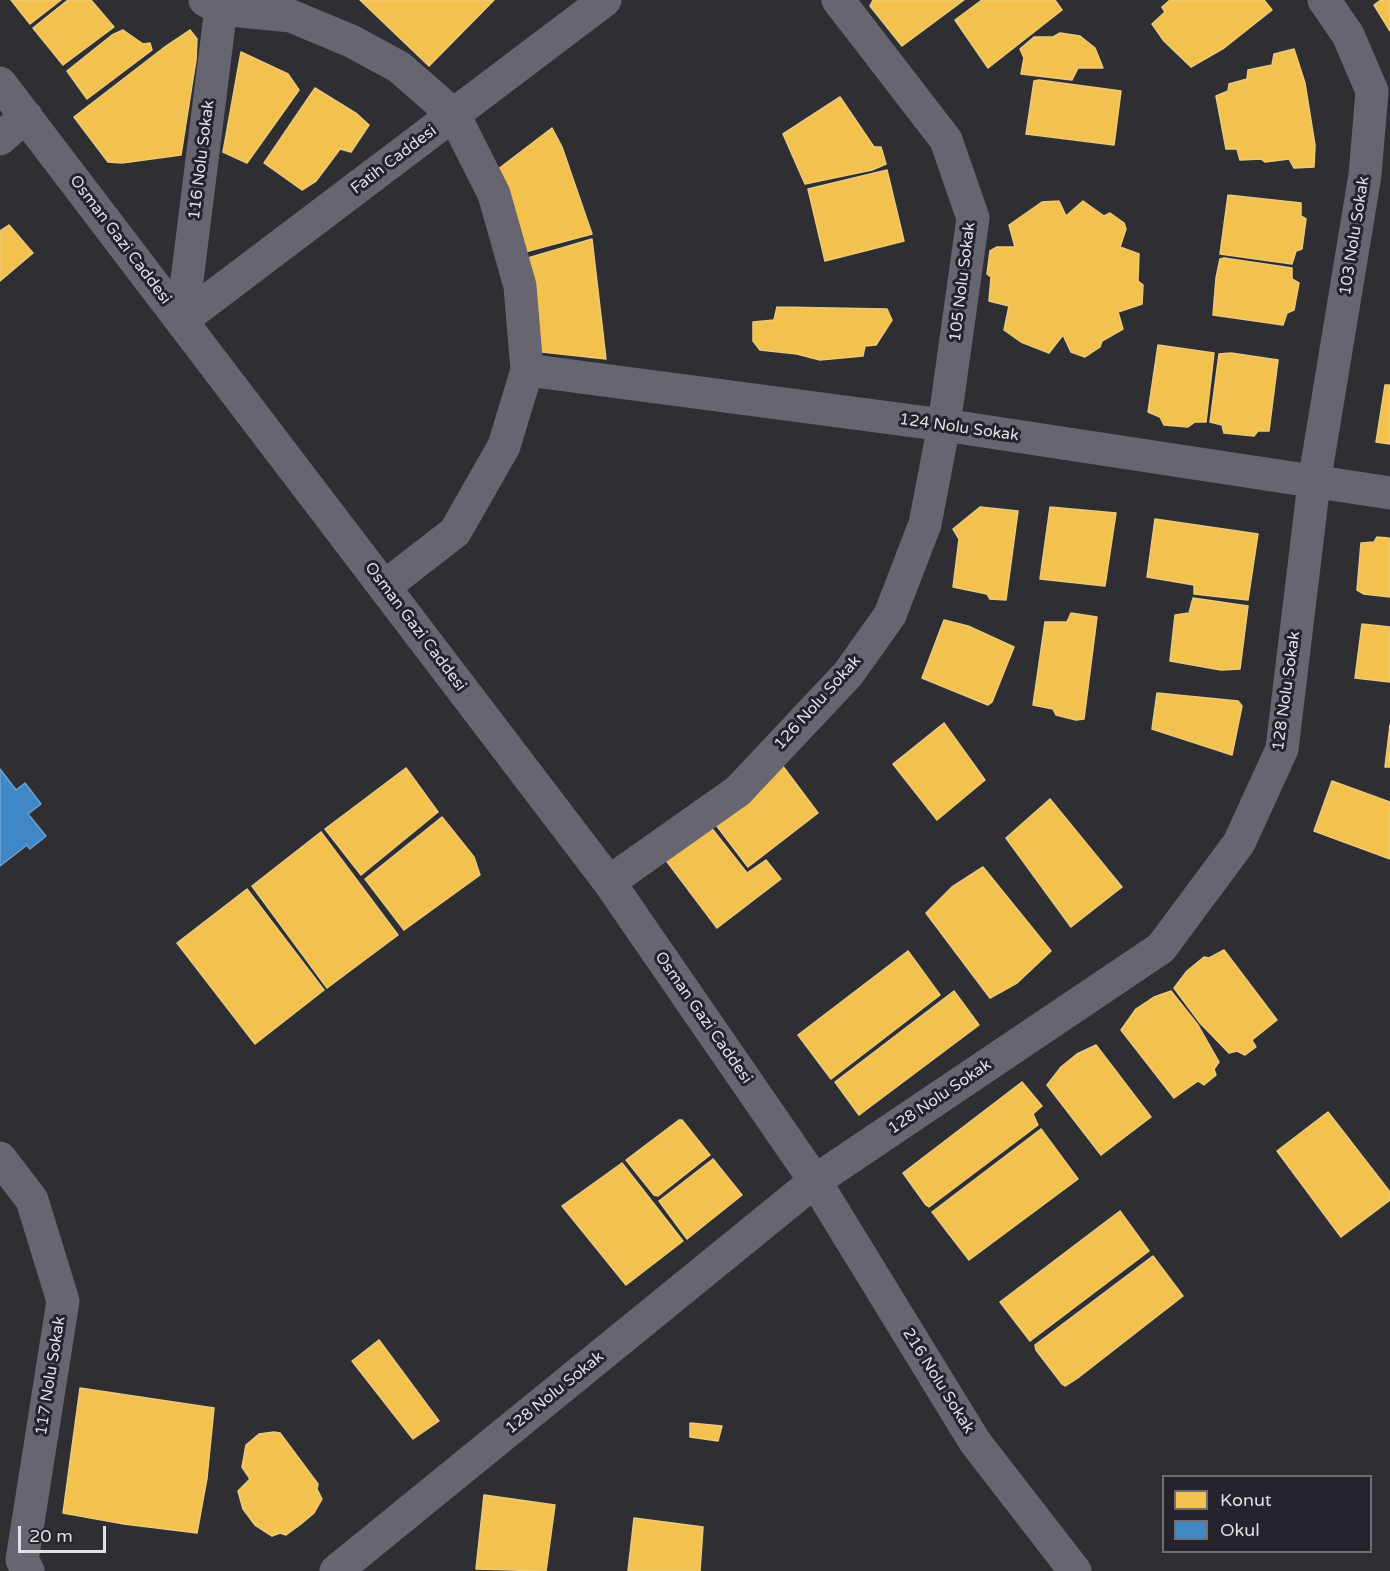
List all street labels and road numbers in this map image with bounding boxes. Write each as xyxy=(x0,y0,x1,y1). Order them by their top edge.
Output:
street label: 116 Nolu Sokak xyxy=(185,99,219,221)
street label: Fatih Caddesi xyxy=(347,122,441,198)
street label: Osman Gazi Caddesi xyxy=(65,172,175,308)
street label: 103 Nolu Sokak xyxy=(1336,175,1374,297)
street label: 105 Nolu Sokak xyxy=(946,221,980,343)
street label: 124 Nolu Sokak xyxy=(898,410,1020,446)
street label: Osman Gazi Caddesi xyxy=(360,559,470,695)
street label: 128 Nolu Sokak xyxy=(1269,630,1305,752)
street label: 126 Nolu Sokak xyxy=(771,652,865,754)
street label: Osman Gazi Caddesi xyxy=(650,948,756,1088)
street label: 128 Nolu Sokak xyxy=(885,1055,995,1139)
street label: 117 Nolu Sokak xyxy=(32,1315,70,1437)
street label: 216 Nolu Sokak xyxy=(898,1325,978,1437)
street label: 128 Nolu Sokak xyxy=(502,1348,608,1438)

